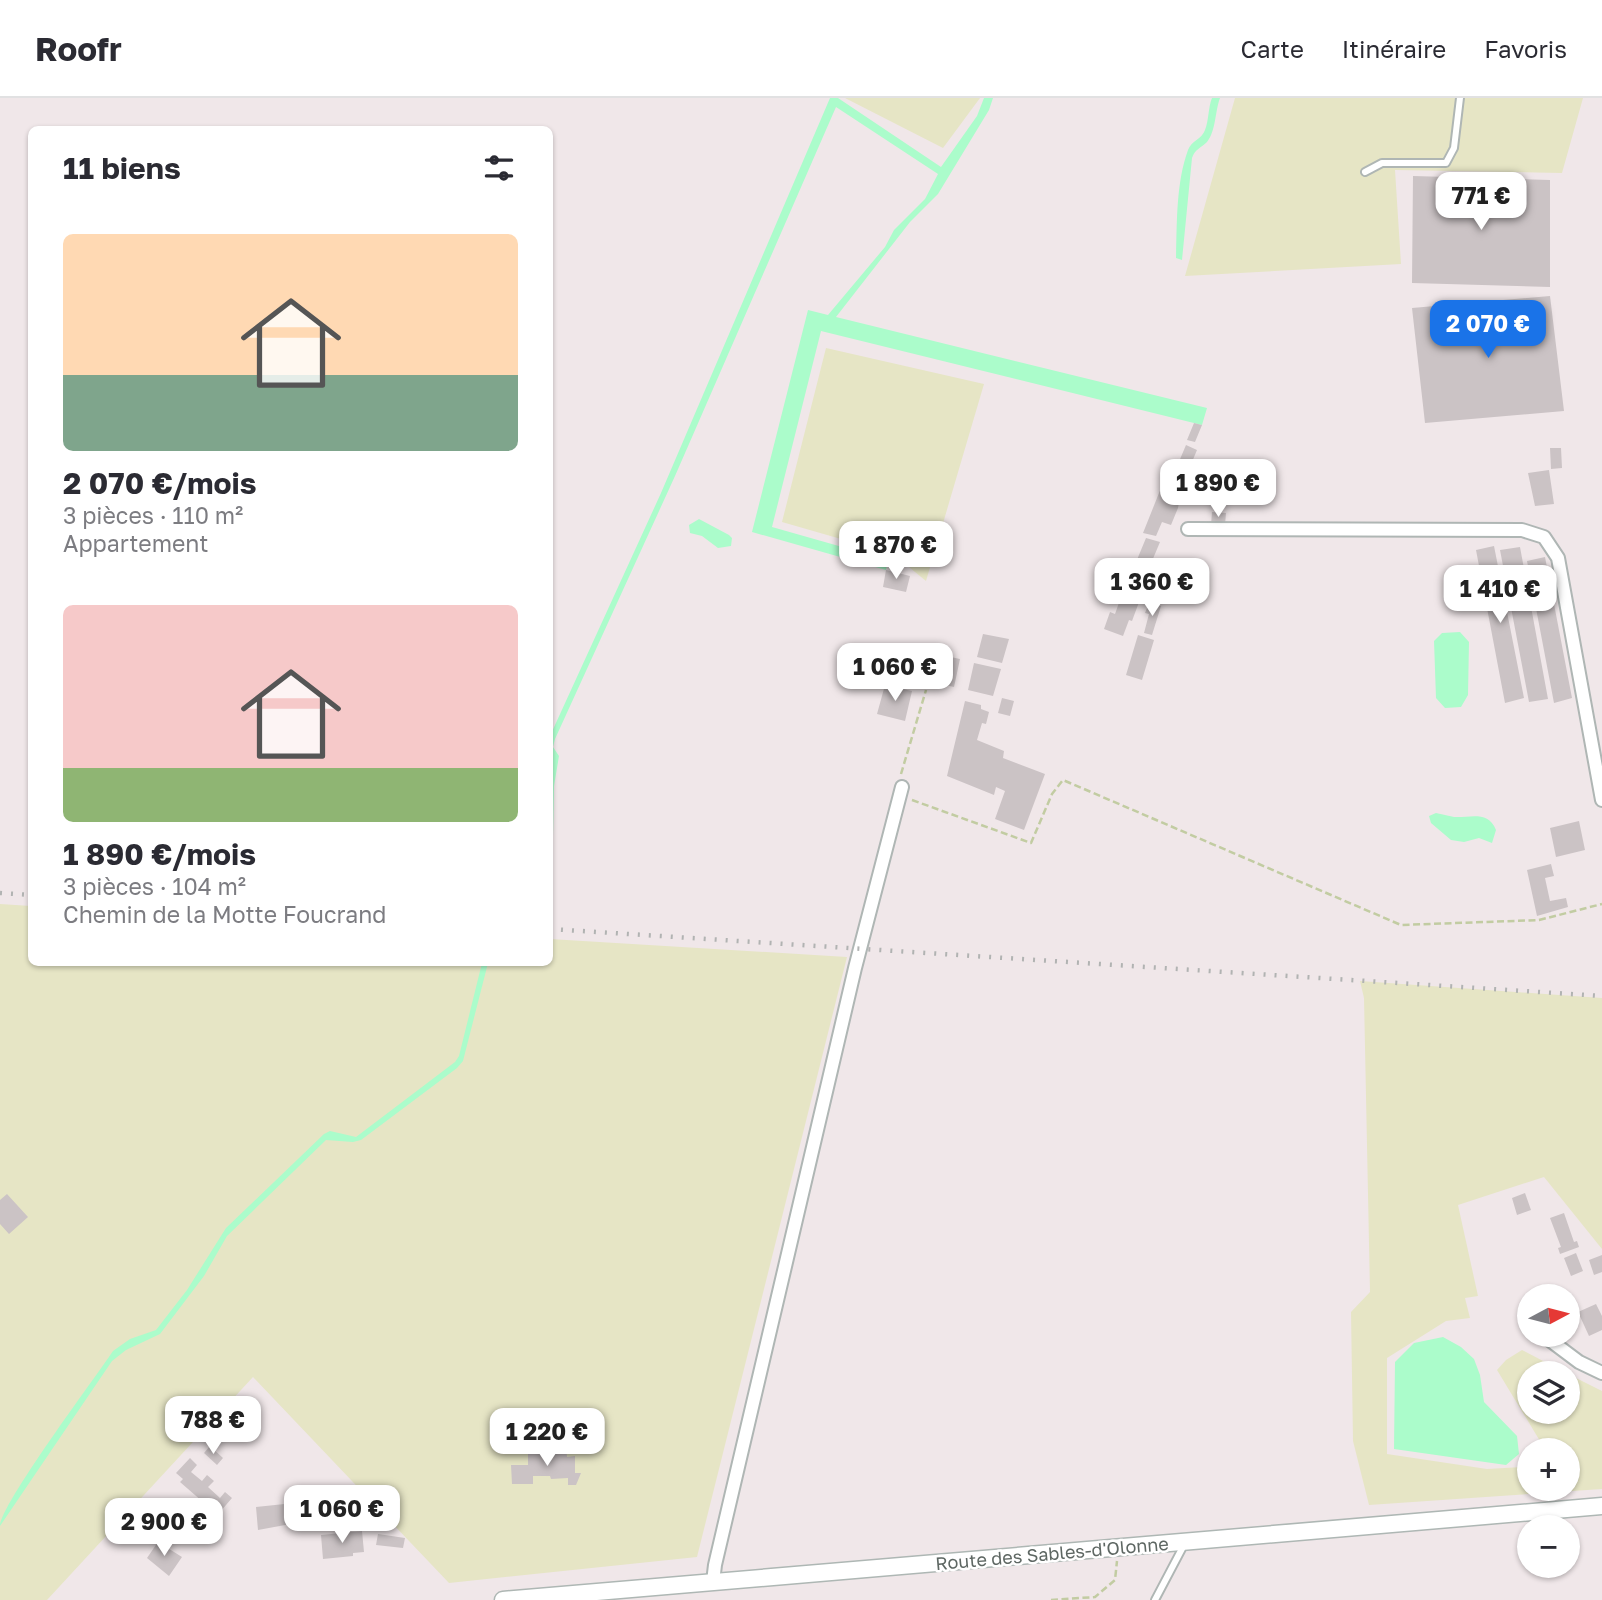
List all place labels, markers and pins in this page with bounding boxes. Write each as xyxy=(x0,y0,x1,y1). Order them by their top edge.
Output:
pin: 771 € xyxy=(1432,172,1530,232)
pin: 2 070 € xyxy=(1423,300,1553,360)
pin: 1 890 € xyxy=(1153,460,1283,519)
pin: 1 870 € xyxy=(831,522,961,581)
pin: 1 360 € xyxy=(1087,559,1217,618)
pin: 1 410 € xyxy=(1435,566,1565,625)
pin: 1 060 € xyxy=(830,644,960,703)
pin: 788 € xyxy=(164,1396,262,1456)
pin: 1 220 € xyxy=(482,1408,612,1468)
pin: 1 060 € xyxy=(277,1486,407,1545)
pin: 2 900 € xyxy=(99,1498,229,1558)

